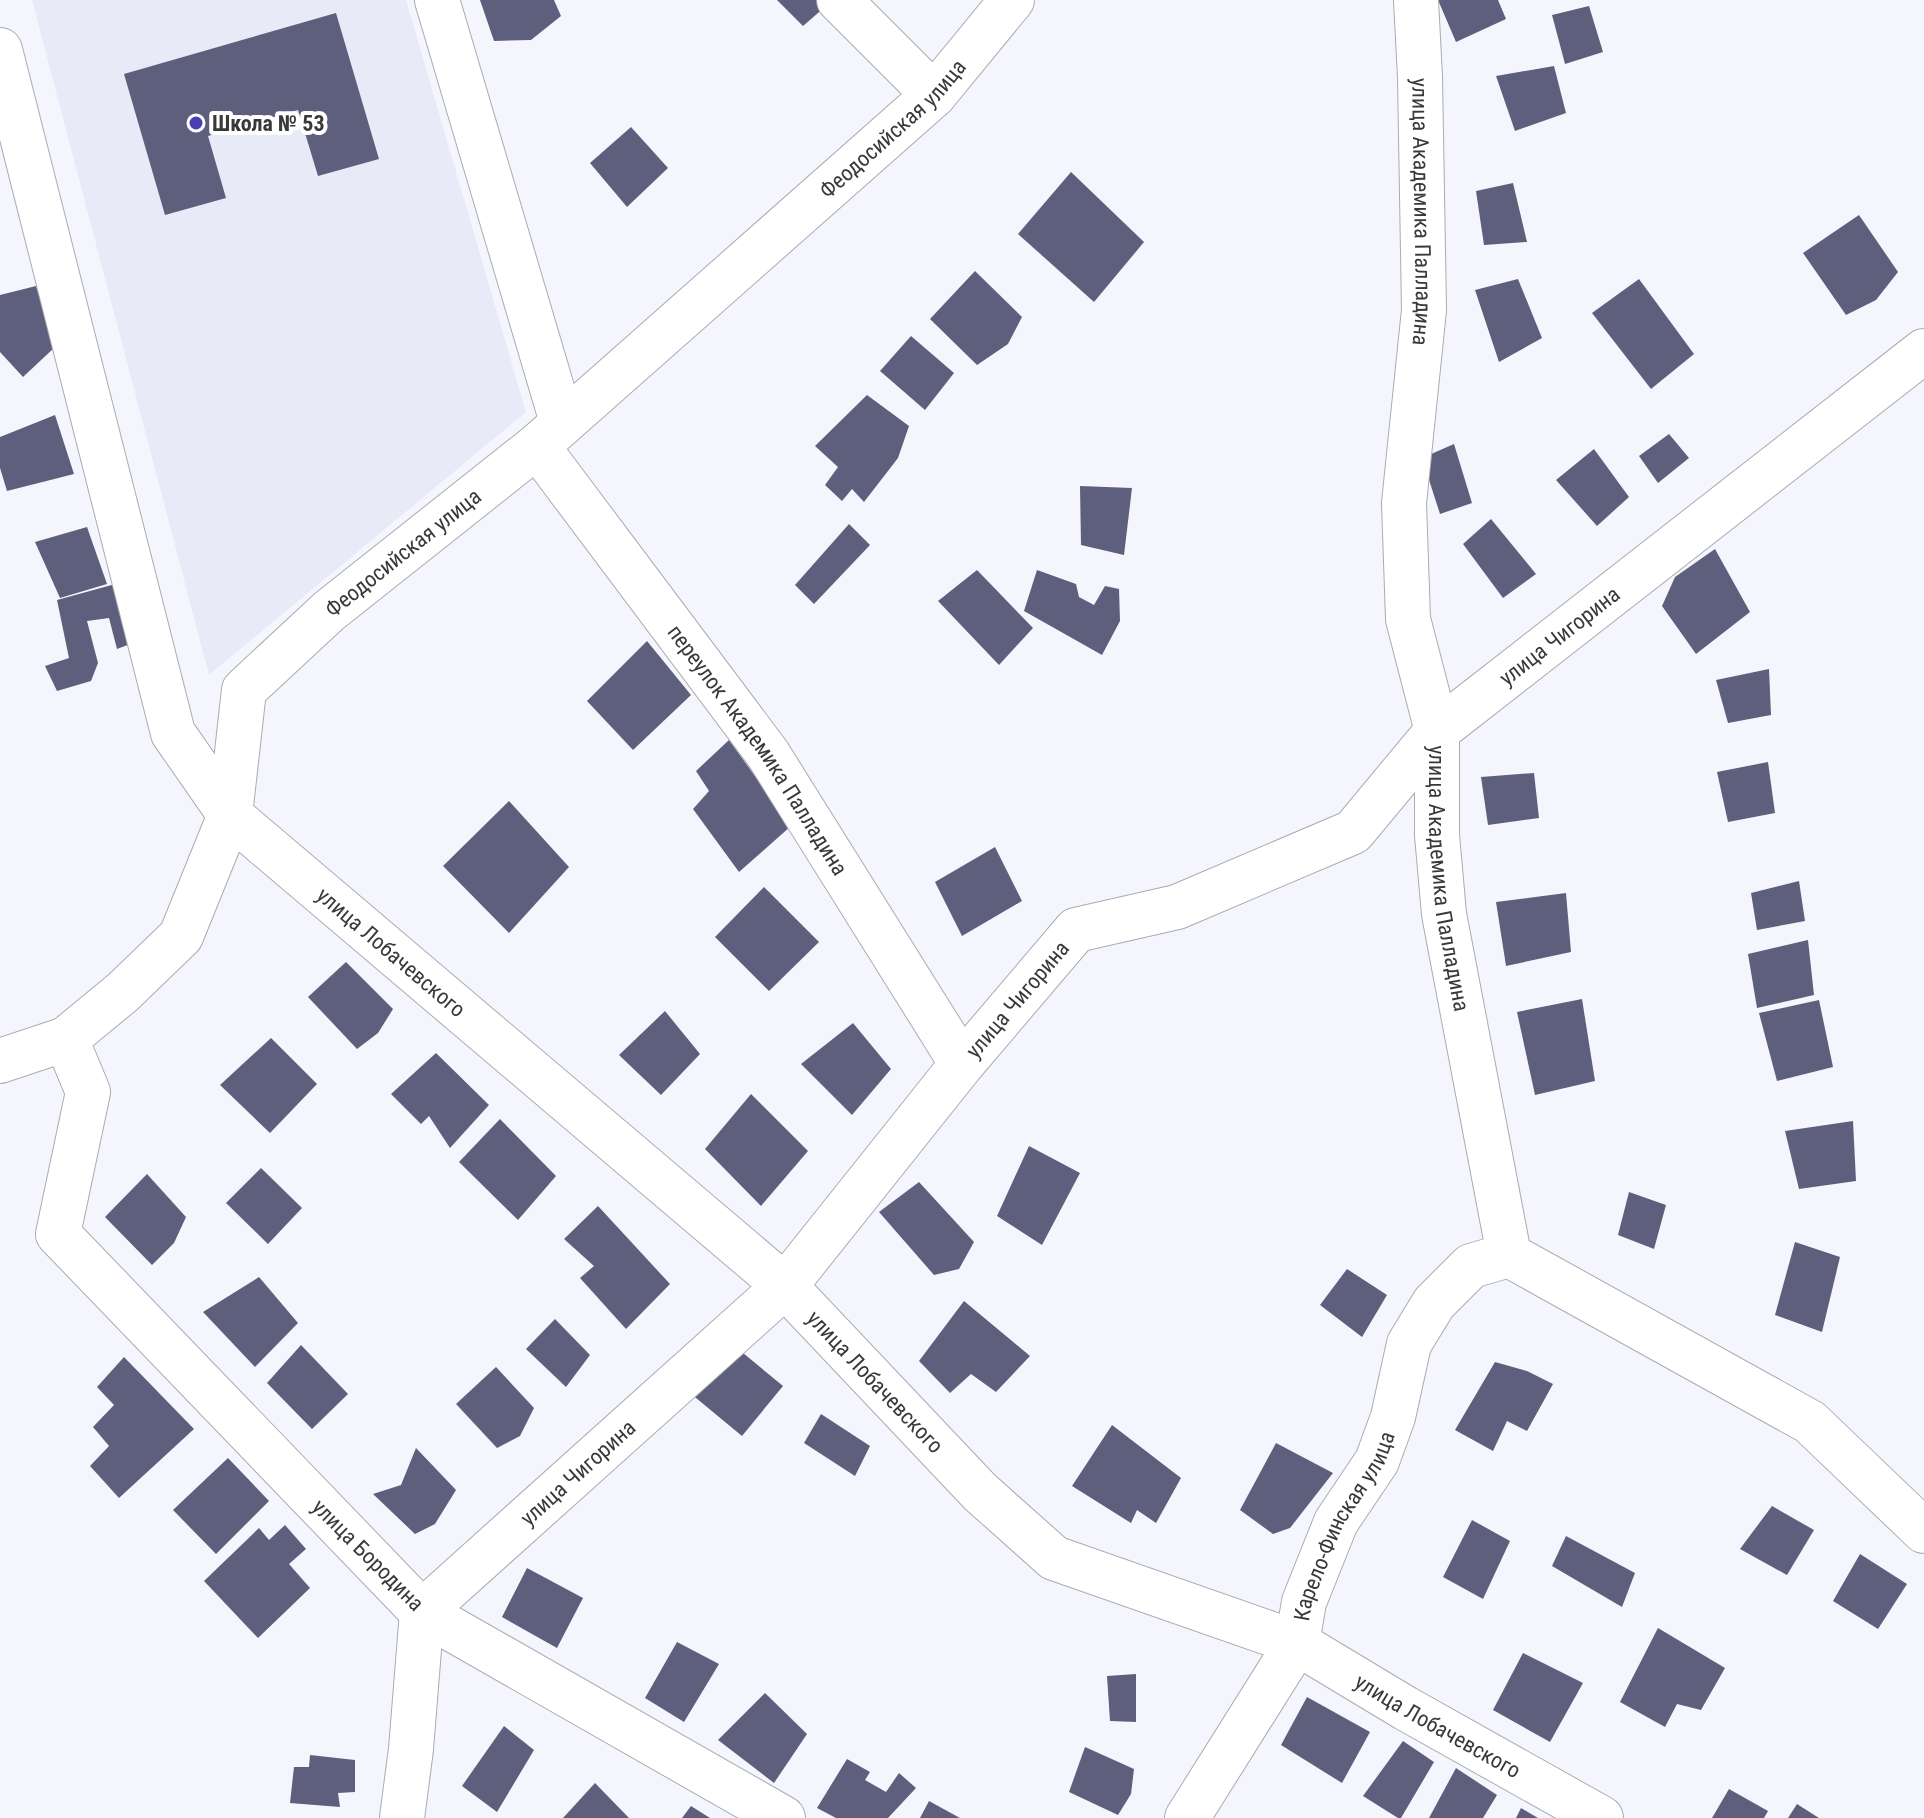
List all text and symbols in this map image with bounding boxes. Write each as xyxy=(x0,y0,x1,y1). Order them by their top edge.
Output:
street label: Феодосийская улица xyxy=(814,54,971,203)
street label: улица Академика Палладина xyxy=(1408,78,1437,347)
place label: Школа № 53 xyxy=(212,111,325,136)
marker: Школа № 53 xyxy=(187,114,205,132)
street label: Феодосийская улица xyxy=(320,483,485,622)
street label: улица Чигорина xyxy=(1494,581,1624,690)
street label: переулок Академика Палладина xyxy=(663,620,853,880)
street label: улица Академика Палладина xyxy=(1425,745,1475,1013)
street label: улица Лобачевского xyxy=(312,882,471,1022)
street label: улица Чигорина xyxy=(960,936,1074,1063)
street label: улица Лобачевского xyxy=(802,1305,949,1458)
street label: улица Чигорина xyxy=(515,1414,640,1530)
street label: Карело-Финская улица xyxy=(1288,1428,1399,1623)
street label: улица Бородина xyxy=(307,1494,429,1616)
street label: улица Лобачевского xyxy=(1351,1668,1525,1783)

